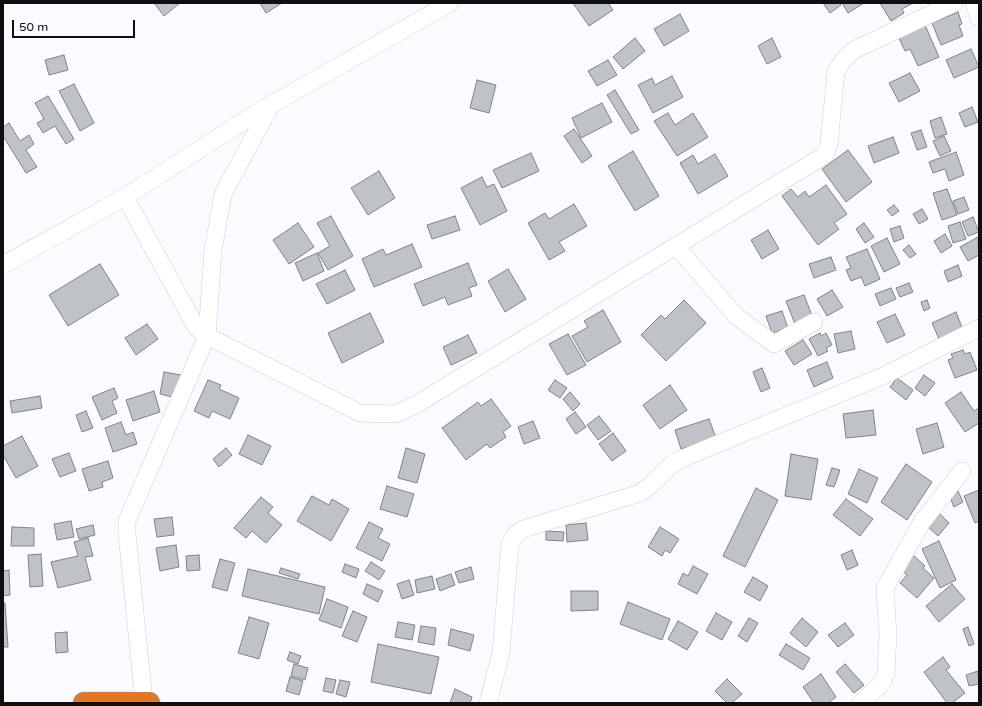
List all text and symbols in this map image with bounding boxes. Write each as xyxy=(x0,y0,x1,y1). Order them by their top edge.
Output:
scale bar xyxy=(14,12,137,38)
text: 50 m xyxy=(19,20,48,34)

